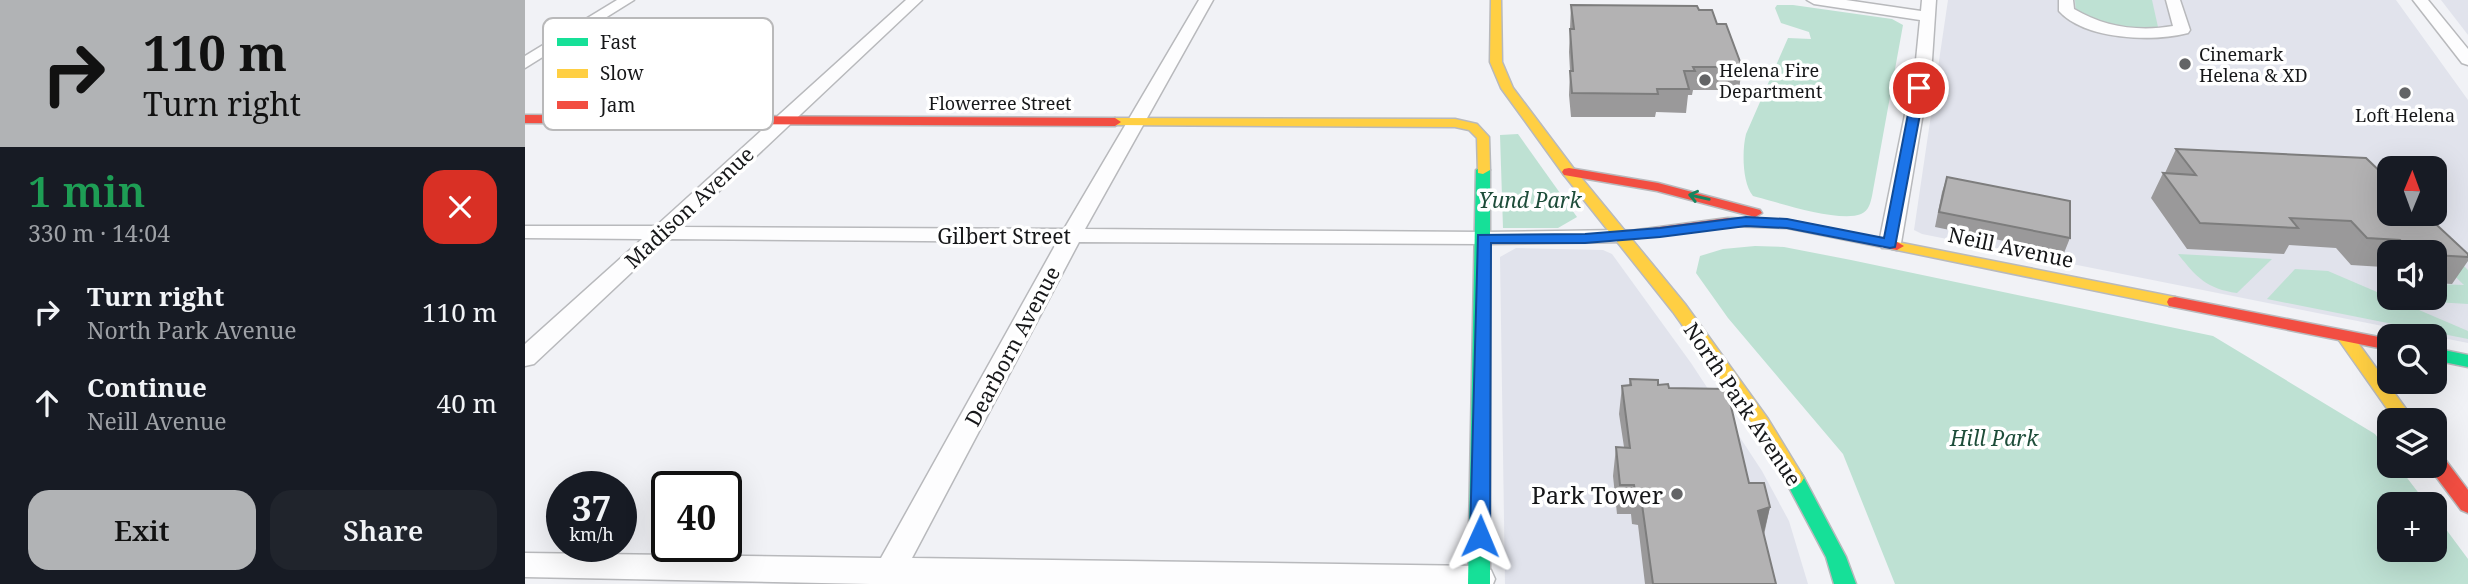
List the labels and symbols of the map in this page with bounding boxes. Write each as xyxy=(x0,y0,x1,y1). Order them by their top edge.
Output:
legend xyxy=(543,18,773,130)
text: Fast xyxy=(600,29,637,55)
place label: Cinemark Helena & XD xyxy=(2199,42,2308,87)
marker: Cinemark Helena & XD xyxy=(2177,56,2193,72)
place label: Helena Fire Department xyxy=(1719,58,1822,103)
pin xyxy=(1889,58,1949,118)
text: Slow xyxy=(600,60,644,86)
marker: Helena Fire Department xyxy=(1697,72,1713,88)
marker: Loft Helena xyxy=(2397,85,2413,101)
street label: Flowerree Street xyxy=(929,91,1071,115)
text: Jam xyxy=(599,92,635,118)
place label: Loft Helena xyxy=(2355,103,2455,127)
street label: Madison Avenue xyxy=(618,140,760,274)
north arrow xyxy=(2377,156,2447,226)
park label: Yund Park xyxy=(1479,186,1582,214)
one-way arrow xyxy=(1688,189,1711,203)
street label: Neill Avenue xyxy=(1946,220,2076,274)
street label: Gilbert Street xyxy=(937,222,1071,250)
street label: Dearborn Avenue xyxy=(958,261,1066,431)
street label: North Park Avenue xyxy=(1678,317,1808,491)
park label: Hill Park xyxy=(1949,424,2039,452)
speed limit sign: 40 xyxy=(651,471,742,562)
place label: Park Tower xyxy=(1531,478,1663,511)
marker: Park Tower xyxy=(1669,486,1685,502)
position arrow xyxy=(1443,499,1517,573)

